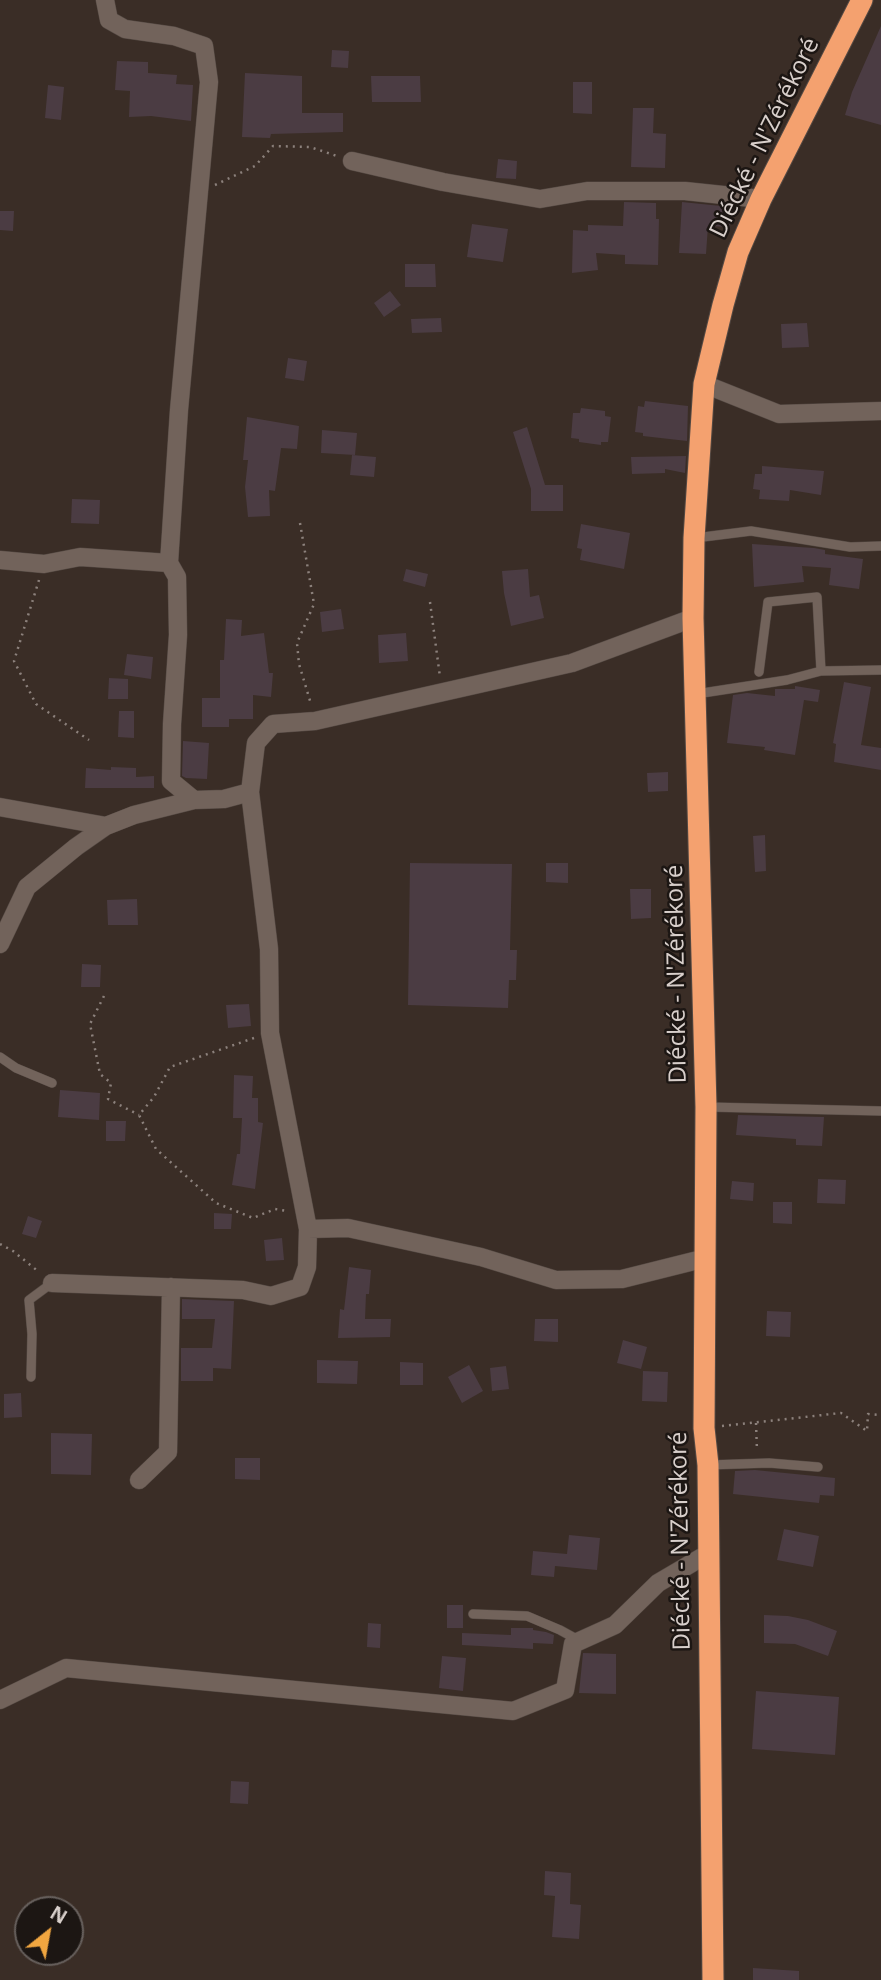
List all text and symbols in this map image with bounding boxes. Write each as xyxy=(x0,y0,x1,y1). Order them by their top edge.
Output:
street label: Diécké - N'Zérékoré xyxy=(704,33,826,243)
street label: Diécké - N'Zérékoré xyxy=(661,864,693,1084)
street label: Diécké - N'Zérékoré xyxy=(665,1431,697,1651)
north arrow xyxy=(14,1896,84,1966)
text: N xyxy=(45,1900,72,1930)

